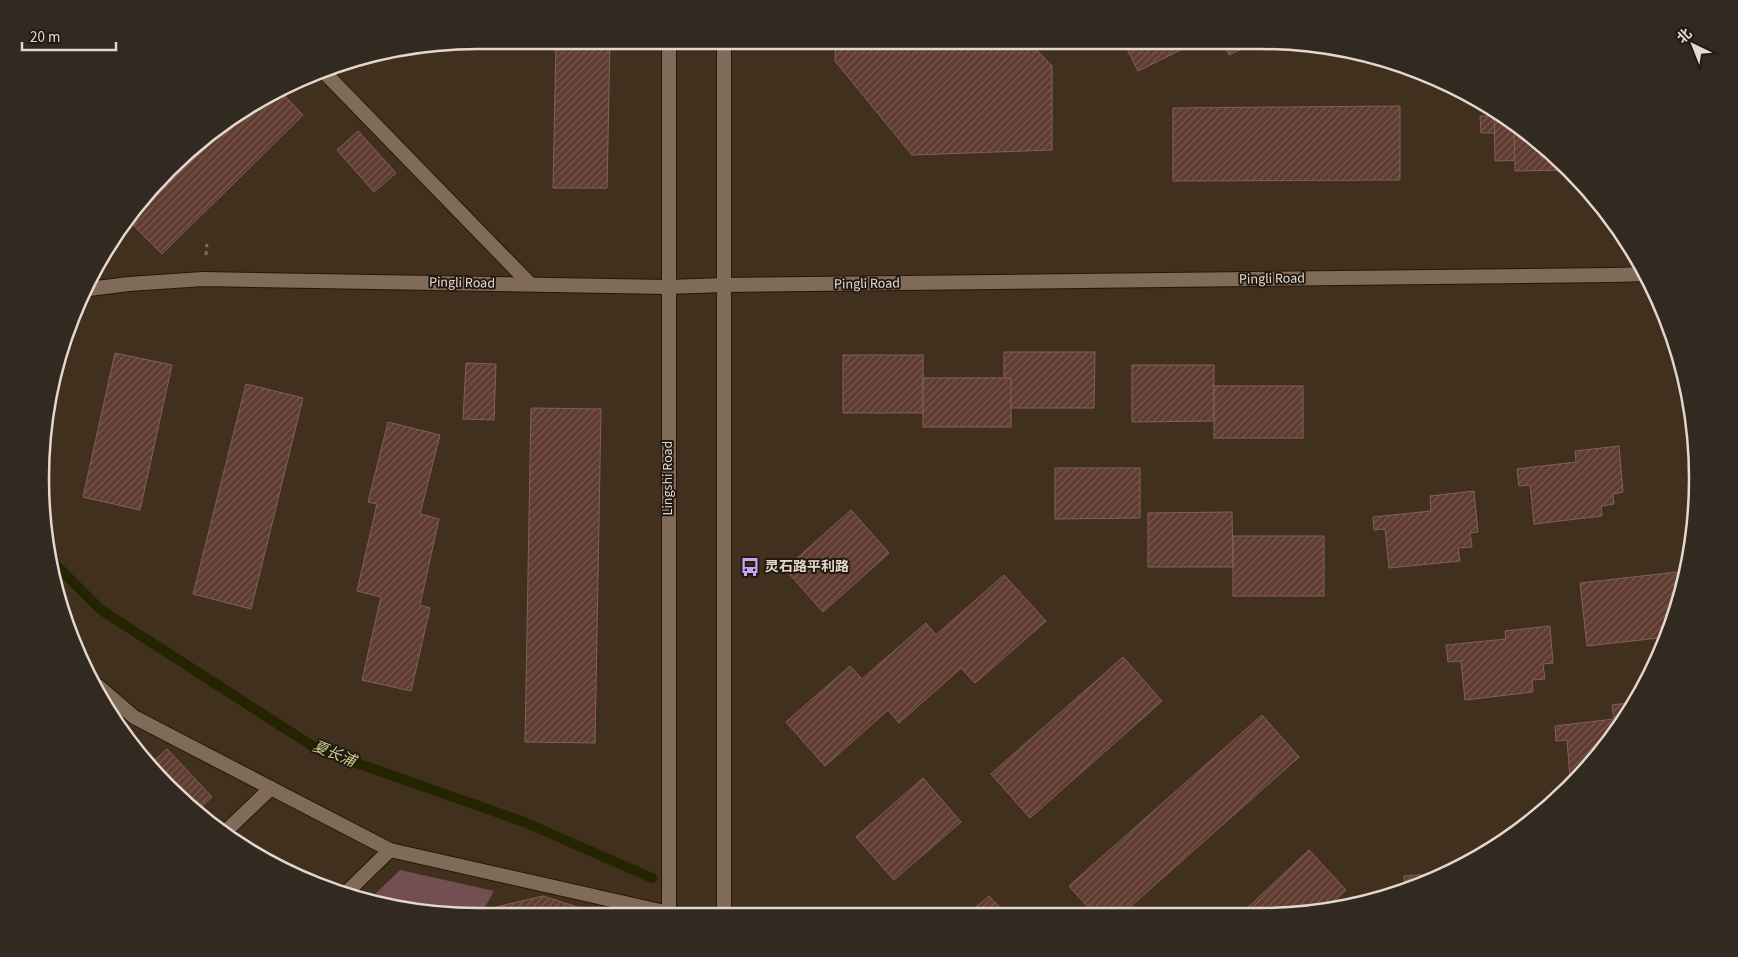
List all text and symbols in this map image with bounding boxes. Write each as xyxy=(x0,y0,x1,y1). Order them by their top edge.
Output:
scale bar xyxy=(22,20,116,52)
north arrow xyxy=(1668,20,1718,70)
text: 北 xyxy=(1673,24,1697,48)
text: 20 m xyxy=(30,27,60,48)
street label: Pingli Road xyxy=(1239,268,1305,290)
street label: Pingli Road xyxy=(429,272,495,294)
street label: Pingli Road xyxy=(834,273,900,295)
street label: Lingshi Road xyxy=(658,441,678,515)
bus stop icon: 灵石路平利路 xyxy=(739,556,761,578)
place label: 灵石路平利路 xyxy=(765,557,849,577)
water label: 夏长浦 xyxy=(309,736,361,773)

